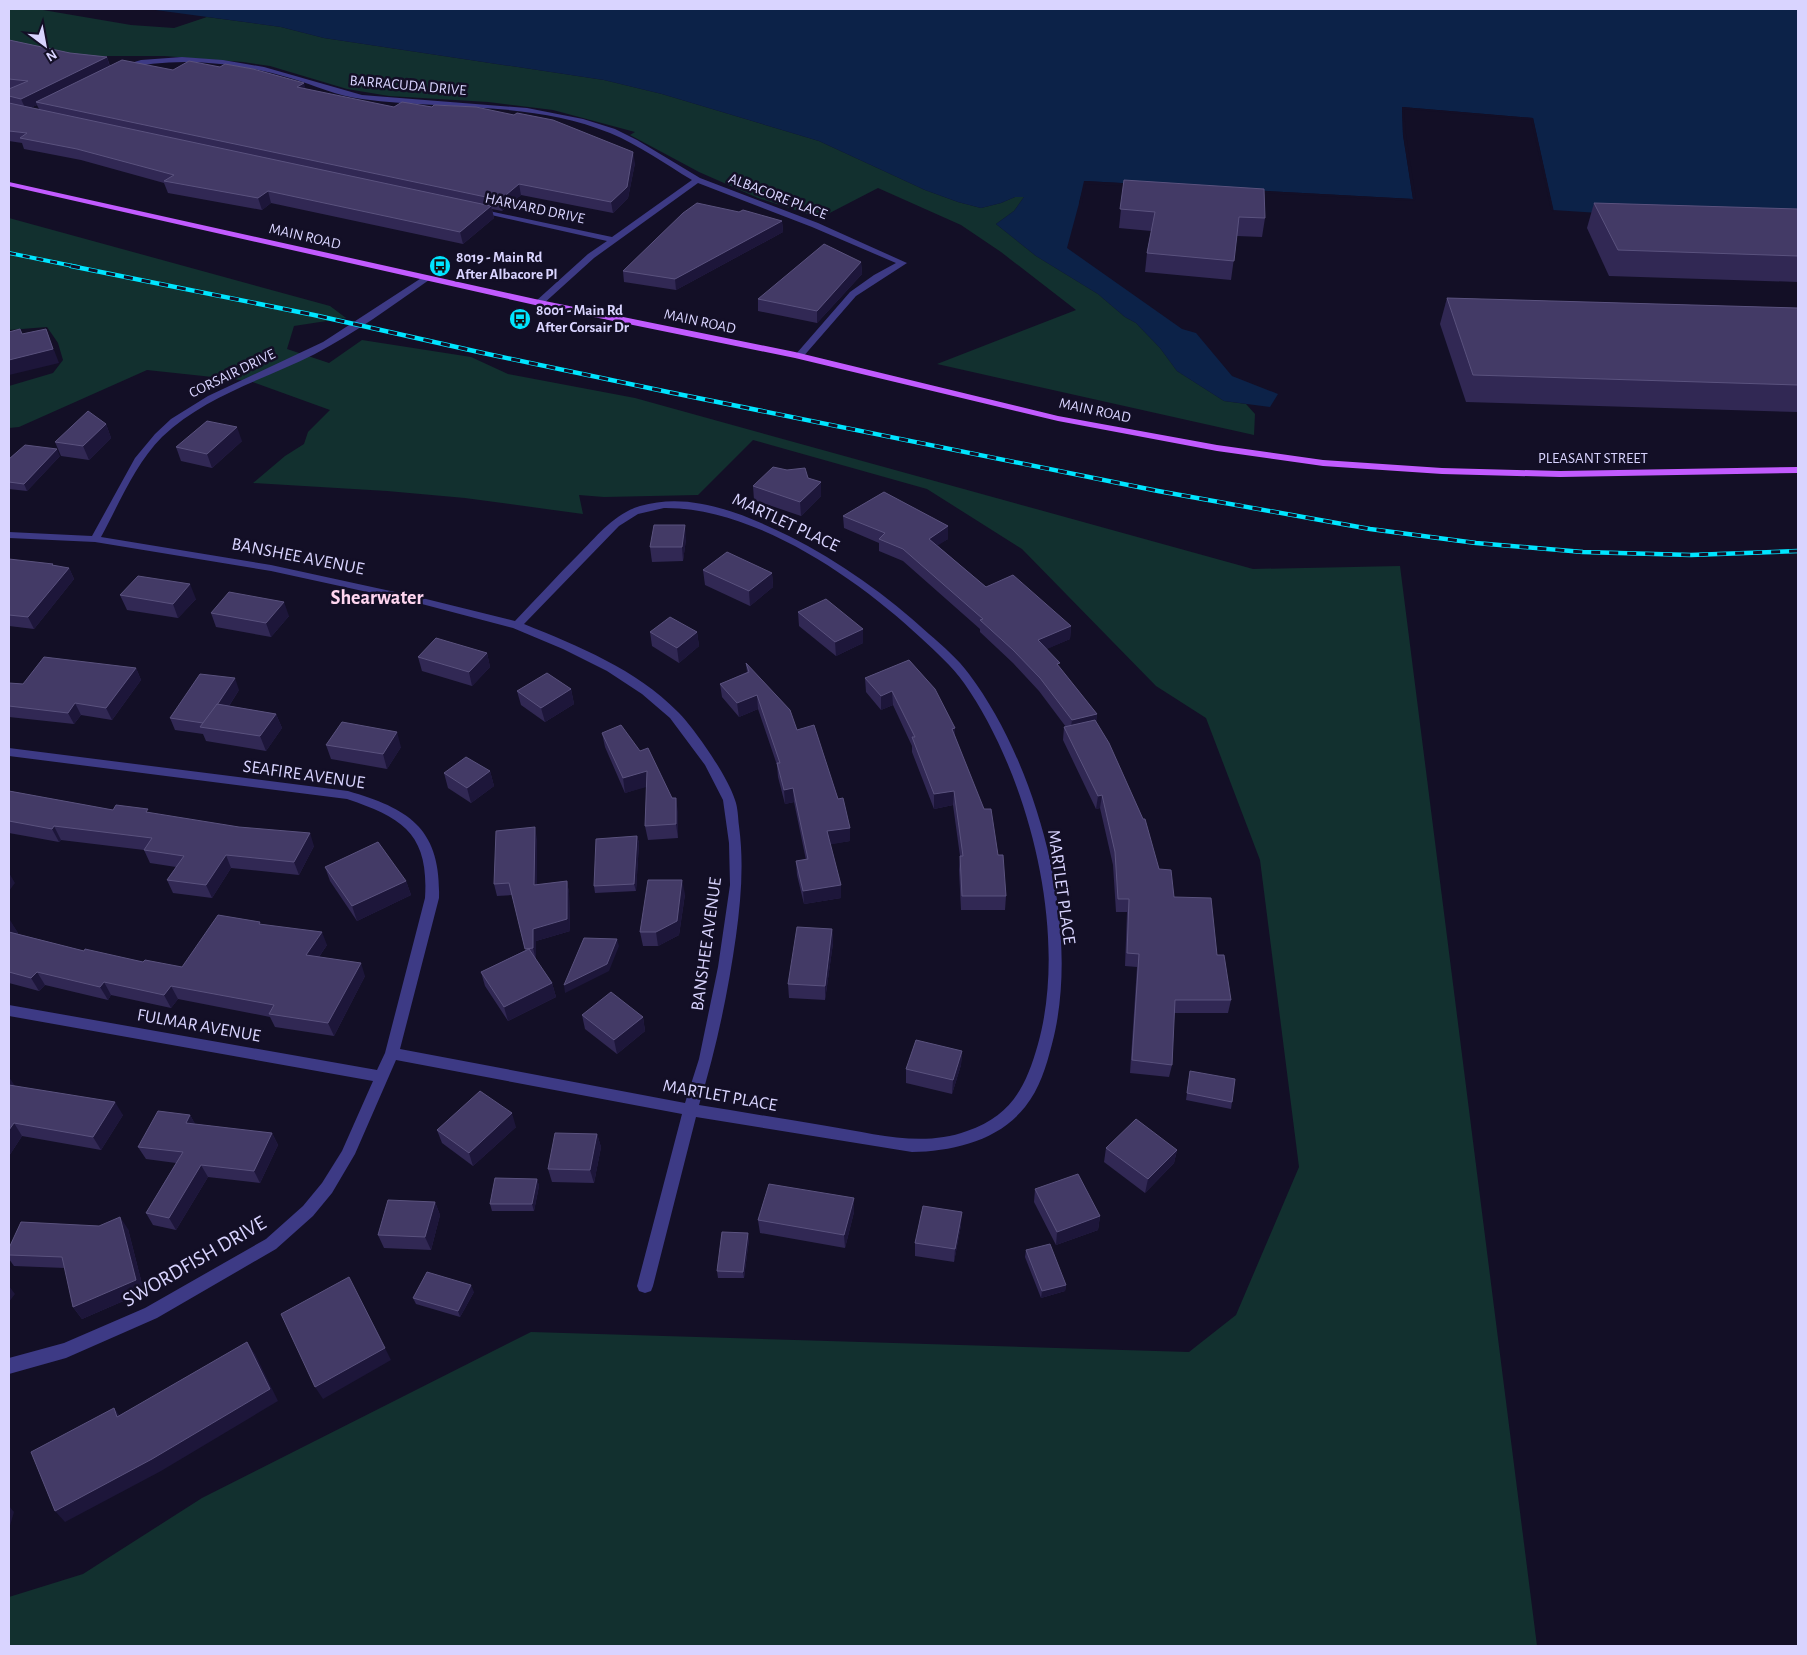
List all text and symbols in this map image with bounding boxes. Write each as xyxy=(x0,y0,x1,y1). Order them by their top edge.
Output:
north arrow xyxy=(20,20,70,70)
text: N xyxy=(44,47,59,64)
street label: BARRACUDA DRIVE xyxy=(349,73,467,98)
street label: ALBACORE PLACE xyxy=(726,171,829,222)
street label: HARVARD DRIVE xyxy=(484,191,586,226)
street label: MAIN ROAD xyxy=(268,221,342,252)
place label: 8019 - Main Rd After Albacore Pl xyxy=(456,250,558,282)
bus stop icon: 8019 - Main Rd After Albacore Pl xyxy=(428,254,452,278)
place label: 8001 - Main Rd After Corsair Dr xyxy=(536,303,630,335)
bus stop icon: 8001 - Main Rd After Corsair Dr xyxy=(508,307,532,331)
street label: MAIN ROAD xyxy=(663,307,738,336)
street label: CORSAIR DRIVE xyxy=(187,346,278,401)
street label: MAIN ROAD xyxy=(1058,396,1133,425)
street label: PLEASANT STREET xyxy=(1538,451,1649,466)
street label: MARTLET PLACE xyxy=(729,490,842,556)
street label: BANSHEE AVENUE xyxy=(230,535,366,579)
district label: Shearwater xyxy=(331,588,423,608)
street label: SEAFIRE AVENUE xyxy=(242,758,366,793)
street label: MARTLET PLACE xyxy=(1044,829,1078,946)
street label: BANSHEE AVENUE xyxy=(689,876,725,1012)
street label: FULMAR AVENUE xyxy=(136,1006,262,1046)
street label: MARTLET PLACE xyxy=(661,1077,779,1115)
street label: SWORDFISH DRIVE xyxy=(119,1212,270,1311)

